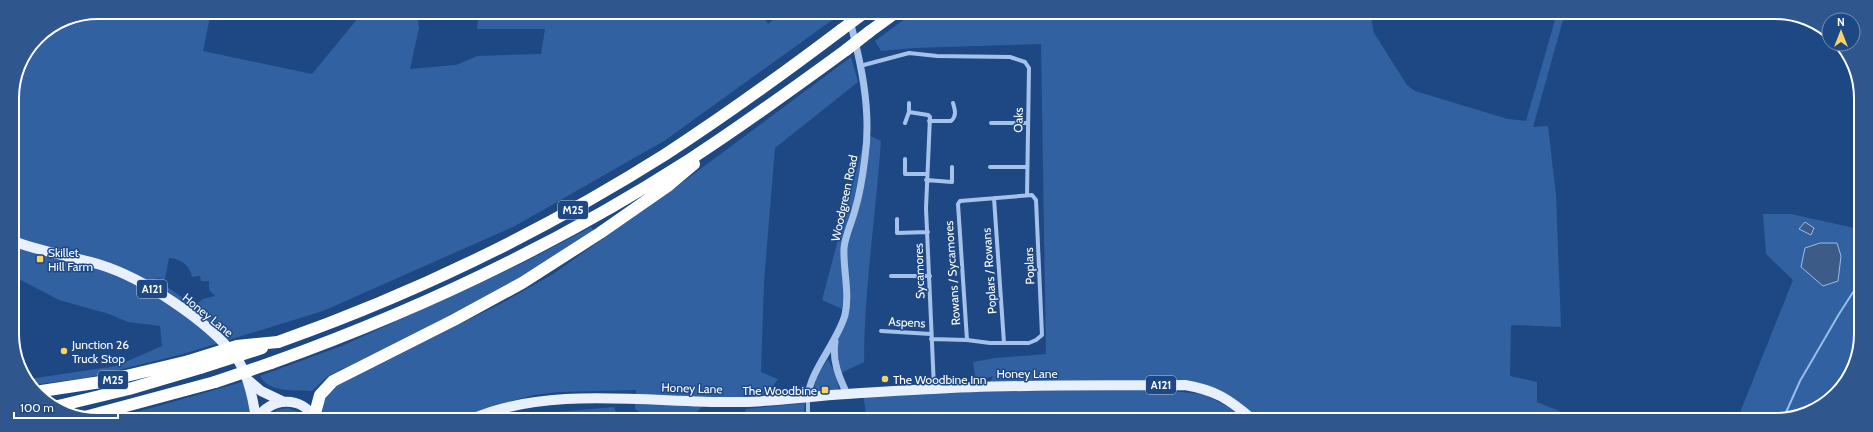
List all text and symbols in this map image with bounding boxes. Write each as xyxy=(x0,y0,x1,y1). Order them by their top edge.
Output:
north arrow xyxy=(1821,12,1861,52)
text: N xyxy=(1837,15,1845,29)
street label: Oaks xyxy=(1010,107,1026,133)
street label: Woodgreen Road xyxy=(828,153,860,243)
road number: M25 xyxy=(558,201,588,219)
street label: Rowans / Sycamores xyxy=(941,220,963,326)
street label: Poplars / Rowans xyxy=(979,227,999,315)
street label: Sycamores xyxy=(911,243,927,299)
place label: Skillet Hill Farm xyxy=(48,245,93,274)
street label: Poplars xyxy=(1021,247,1037,285)
marker: Skillet Hill Farm xyxy=(35,254,45,264)
road number: A121 xyxy=(137,280,167,298)
street label: Honey Lane xyxy=(180,290,236,340)
street label: Aspens xyxy=(888,314,926,330)
place label: Junction 26 Truck Stop xyxy=(71,337,129,366)
marker: Junction 26 Truck Stop xyxy=(59,346,69,356)
street label: Honey Lane xyxy=(996,366,1058,381)
road number: M25 xyxy=(98,371,128,389)
place label: The Woodbine Inn xyxy=(893,372,987,387)
marker: The Woodbine Inn xyxy=(880,374,890,384)
road number: A121 xyxy=(1146,376,1176,394)
street label: Honey Lane xyxy=(661,379,723,397)
place label: The Woodbine xyxy=(743,383,817,398)
marker: The Woodbine xyxy=(820,385,830,395)
scale bar xyxy=(14,394,118,420)
text: 100 m xyxy=(20,400,54,415)

